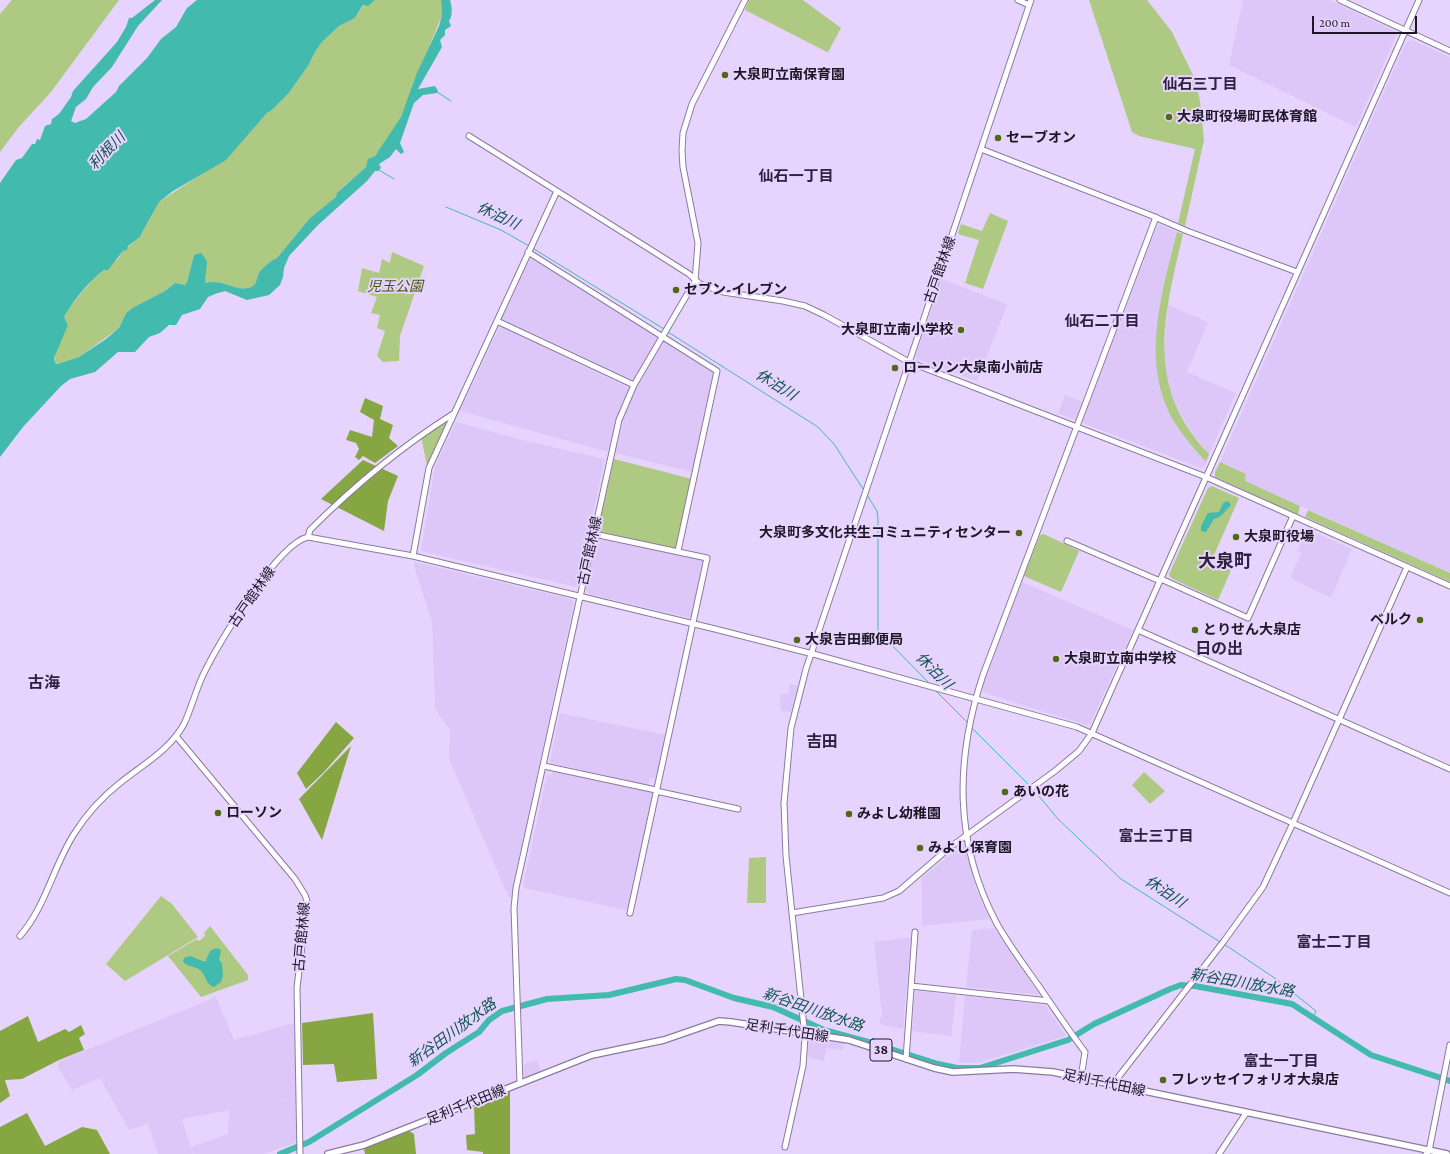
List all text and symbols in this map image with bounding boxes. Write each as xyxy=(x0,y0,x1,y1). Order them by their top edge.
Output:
scale bar xyxy=(1314,8,1419,34)
text: 200 m xyxy=(1319,16,1350,30)
place label: 大泉町立南保育園 xyxy=(733,67,845,83)
marker: 大泉町立南保育園 xyxy=(720,70,730,80)
district label: 仙石三丁目 xyxy=(1163,75,1237,93)
place label: 大泉町役場町民体育館 xyxy=(1177,109,1317,125)
marker: 大泉町役場町民体育館 xyxy=(1164,112,1174,122)
water label: 利根川 xyxy=(85,129,129,173)
place label: セーブオン xyxy=(1006,130,1076,146)
marker: セーブオン xyxy=(993,133,1003,143)
district label: 仙石一丁目 xyxy=(759,167,833,185)
water label: 休泊川 xyxy=(474,198,522,234)
street label: 古戸館林線 xyxy=(921,234,959,306)
park label: 児玉公園 xyxy=(367,279,423,295)
place label: セブン-イレブン xyxy=(684,282,787,298)
marker: セブン-イレブン xyxy=(671,285,681,295)
district label: 仙石二丁目 xyxy=(1065,312,1139,330)
place label: 大泉町立南小学校 xyxy=(841,322,953,338)
marker: 大泉町立南小学校 xyxy=(956,325,966,335)
place label: ローソン大泉南小前店 xyxy=(903,360,1043,376)
marker: ローソン大泉南小前店 xyxy=(890,363,900,373)
water label: 休泊川 xyxy=(752,365,800,405)
street label: 古戸館林線 xyxy=(575,515,605,587)
place label: 大泉町多文化共生コミュニティセンター xyxy=(759,525,1011,541)
marker: 大泉町多文化共生コミュニティセンター xyxy=(1014,528,1024,538)
place label: 大泉町役場 xyxy=(1244,529,1314,545)
marker: 大泉町役場 xyxy=(1231,532,1241,542)
district label: 大泉町 xyxy=(1198,550,1252,572)
street label: 古戸館林線 xyxy=(225,564,279,630)
place label: ベルク xyxy=(1370,612,1412,628)
marker: ベルク xyxy=(1415,615,1425,625)
place label: とりせん大泉店 xyxy=(1203,622,1301,638)
marker: とりせん大泉店 xyxy=(1190,625,1200,635)
place label: 大泉吉田郵便局 xyxy=(805,632,903,648)
marker: 大泉吉田郵便局 xyxy=(792,635,802,645)
district label: 日の出 xyxy=(1195,639,1243,659)
water label: 休泊川 xyxy=(912,649,956,693)
place label: 大泉町立南中学校 xyxy=(1064,651,1176,667)
marker: 大泉町立南中学校 xyxy=(1051,654,1061,664)
district label: 古海 xyxy=(28,673,60,693)
district label: 吉田 xyxy=(806,732,838,752)
place label: あいの花 xyxy=(1013,784,1069,800)
marker: あいの花 xyxy=(1000,787,1010,797)
place label: ローソン xyxy=(226,805,282,821)
place label: みよし幼稚園 xyxy=(857,806,941,822)
marker: ローソン xyxy=(213,808,223,818)
marker: みよし幼稚園 xyxy=(844,809,854,819)
district label: 富士三丁目 xyxy=(1119,827,1193,845)
place label: みよし保育園 xyxy=(928,840,1012,856)
marker: みよし保育園 xyxy=(915,843,925,853)
water label: 休泊川 xyxy=(1141,872,1189,912)
street label: 古戸館林線 xyxy=(291,901,313,973)
district label: 富士二丁目 xyxy=(1297,933,1371,951)
water label: 新谷田川放水路 xyxy=(1189,965,1295,1001)
water label: 新谷田川放水路 xyxy=(760,984,866,1036)
water label: 新谷田川放水路 xyxy=(404,995,500,1071)
street label: 足利千代田線 xyxy=(744,1016,830,1046)
road number: 38 xyxy=(870,1039,892,1061)
district label: 富士一丁目 xyxy=(1244,1052,1318,1070)
street label: 足利千代田線 xyxy=(1061,1066,1147,1100)
place label: フレッセイフォリオ大泉店 xyxy=(1171,1072,1339,1088)
marker: フレッセイフォリオ大泉店 xyxy=(1158,1075,1168,1085)
street label: 足利千代田線 xyxy=(424,1081,508,1129)

